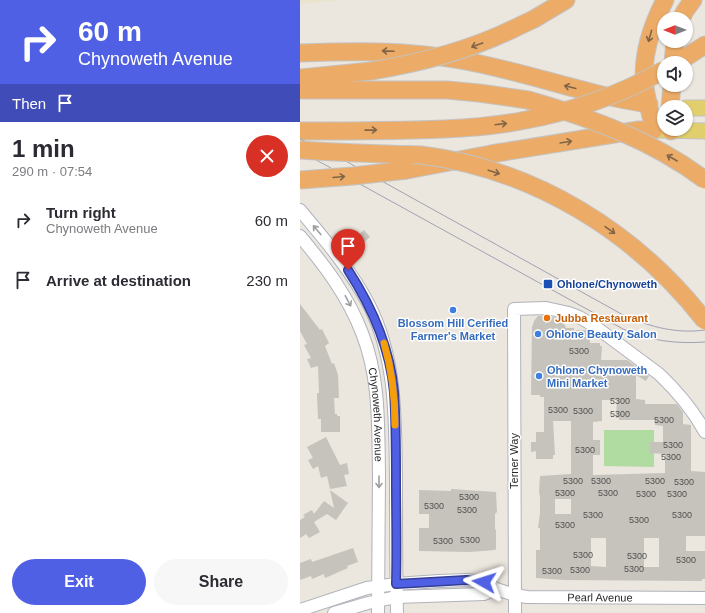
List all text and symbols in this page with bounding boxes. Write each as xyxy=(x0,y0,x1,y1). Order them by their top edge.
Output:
north arrow xyxy=(657,12,693,48)
map controls xyxy=(657,12,693,136)
icon: right xyxy=(12,16,64,68)
text: 60 m xyxy=(78,16,142,47)
one-way arrow xyxy=(646,29,653,42)
one-way arrow xyxy=(471,41,483,49)
one-way arrow xyxy=(382,48,395,55)
text: Chynoweth Avenue xyxy=(78,49,233,69)
button: sound xyxy=(657,56,693,92)
one-way arrow xyxy=(564,82,577,90)
icon: arrive xyxy=(54,92,76,114)
text: Then xyxy=(12,95,46,112)
button: layers xyxy=(657,100,693,136)
one-way arrow xyxy=(494,120,507,127)
one-way arrow xyxy=(364,126,377,134)
text: 1 min xyxy=(12,135,75,162)
button: close xyxy=(246,135,288,177)
one-way arrow xyxy=(559,138,572,146)
one-way arrow xyxy=(666,154,678,162)
text: 290 m · 07:54 xyxy=(12,164,92,179)
one-way arrow xyxy=(488,169,501,176)
one-way arrow xyxy=(332,174,345,181)
text: Turn right xyxy=(46,204,116,221)
icon: right xyxy=(12,209,34,231)
text: 60 m xyxy=(255,212,288,229)
text: Chynoweth Avenue xyxy=(46,221,158,236)
one-way arrow xyxy=(312,225,321,236)
one-way arrow xyxy=(605,226,616,234)
pin xyxy=(331,229,365,270)
icon: arrive xyxy=(337,235,359,257)
icon: arrive xyxy=(12,269,34,291)
text: Arrive at destination xyxy=(46,272,191,289)
text: 230 m xyxy=(246,272,288,289)
marker: Ohlone/Chynoweth xyxy=(542,278,554,290)
place label: Ohlone/Chynoweth xyxy=(557,278,658,290)
one-way arrow xyxy=(345,295,352,307)
marker: Blossom Hill Cerified Farmer's Market xyxy=(448,305,458,315)
place label: Jubba Restaurant xyxy=(555,312,648,324)
marker: Jubba Restaurant xyxy=(542,313,552,323)
place label: Blossom Hill Cerified Farmer's Market xyxy=(398,317,508,342)
place label: Ohlone Beauty Salon xyxy=(546,328,657,340)
marker: Ohlone Beauty Salon xyxy=(533,329,543,339)
house number: 5300 xyxy=(569,346,589,356)
place label: Ohlone Chynoweth Mini Market xyxy=(547,364,648,389)
street label: Chynoweth Avenue xyxy=(366,366,385,462)
marker: Ohlone Chynoweth Mini Market xyxy=(534,371,544,381)
house number: 5300 xyxy=(610,396,630,406)
house number: 5300 xyxy=(548,405,568,415)
house number: 5300 xyxy=(573,406,593,416)
house number: 5300 xyxy=(610,409,630,419)
house number: 5300 xyxy=(654,415,674,425)
street label: Terner Way xyxy=(508,433,520,489)
house number: 5300 xyxy=(663,440,683,450)
house number: 5300 xyxy=(575,445,595,455)
house number: 5300 xyxy=(661,452,681,462)
one-way arrow xyxy=(375,475,383,488)
house number: 5300 xyxy=(563,476,583,486)
house number: 5300 xyxy=(591,476,611,486)
house number: 5300 xyxy=(645,476,665,486)
house number: 5300 xyxy=(674,477,694,487)
house number: 5300 xyxy=(555,488,575,498)
house number: 5300 xyxy=(598,488,618,498)
house number: 5300 xyxy=(636,489,656,499)
house number: 5300 xyxy=(667,489,687,499)
house number: 5300 xyxy=(459,492,479,502)
house number: 5300 xyxy=(424,501,444,511)
house number: 5300 xyxy=(457,505,477,515)
house number: 5300 xyxy=(583,510,603,520)
house number: 5300 xyxy=(672,510,692,520)
house number: 5300 xyxy=(629,515,649,525)
house number: 5300 xyxy=(555,520,575,530)
house number: 5300 xyxy=(460,535,480,545)
house number: 5300 xyxy=(433,536,453,546)
house number: 5300 xyxy=(573,550,593,560)
house number: 5300 xyxy=(627,551,647,561)
house number: 5300 xyxy=(676,555,696,565)
button: Exit xyxy=(12,559,146,605)
button: Share xyxy=(154,559,288,605)
position arrow xyxy=(463,561,505,603)
house number: 5300 xyxy=(624,564,644,574)
house number: 5300 xyxy=(570,565,590,575)
house number: 5300 xyxy=(542,566,562,576)
street label: Pearl Avenue xyxy=(567,591,633,604)

